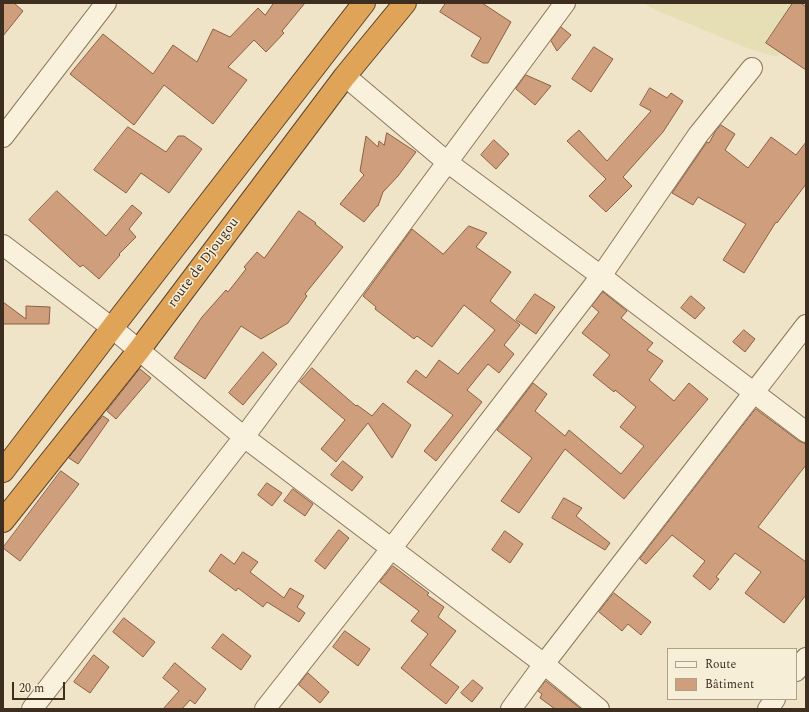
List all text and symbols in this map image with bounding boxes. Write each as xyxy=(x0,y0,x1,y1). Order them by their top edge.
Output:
street label: route de Djougou xyxy=(165,215,243,311)
legend xyxy=(667,648,797,700)
text: Route xyxy=(705,655,736,674)
scale bar xyxy=(14,674,67,700)
text: Bâtiment xyxy=(705,675,754,694)
text: 20 m xyxy=(19,679,44,698)

